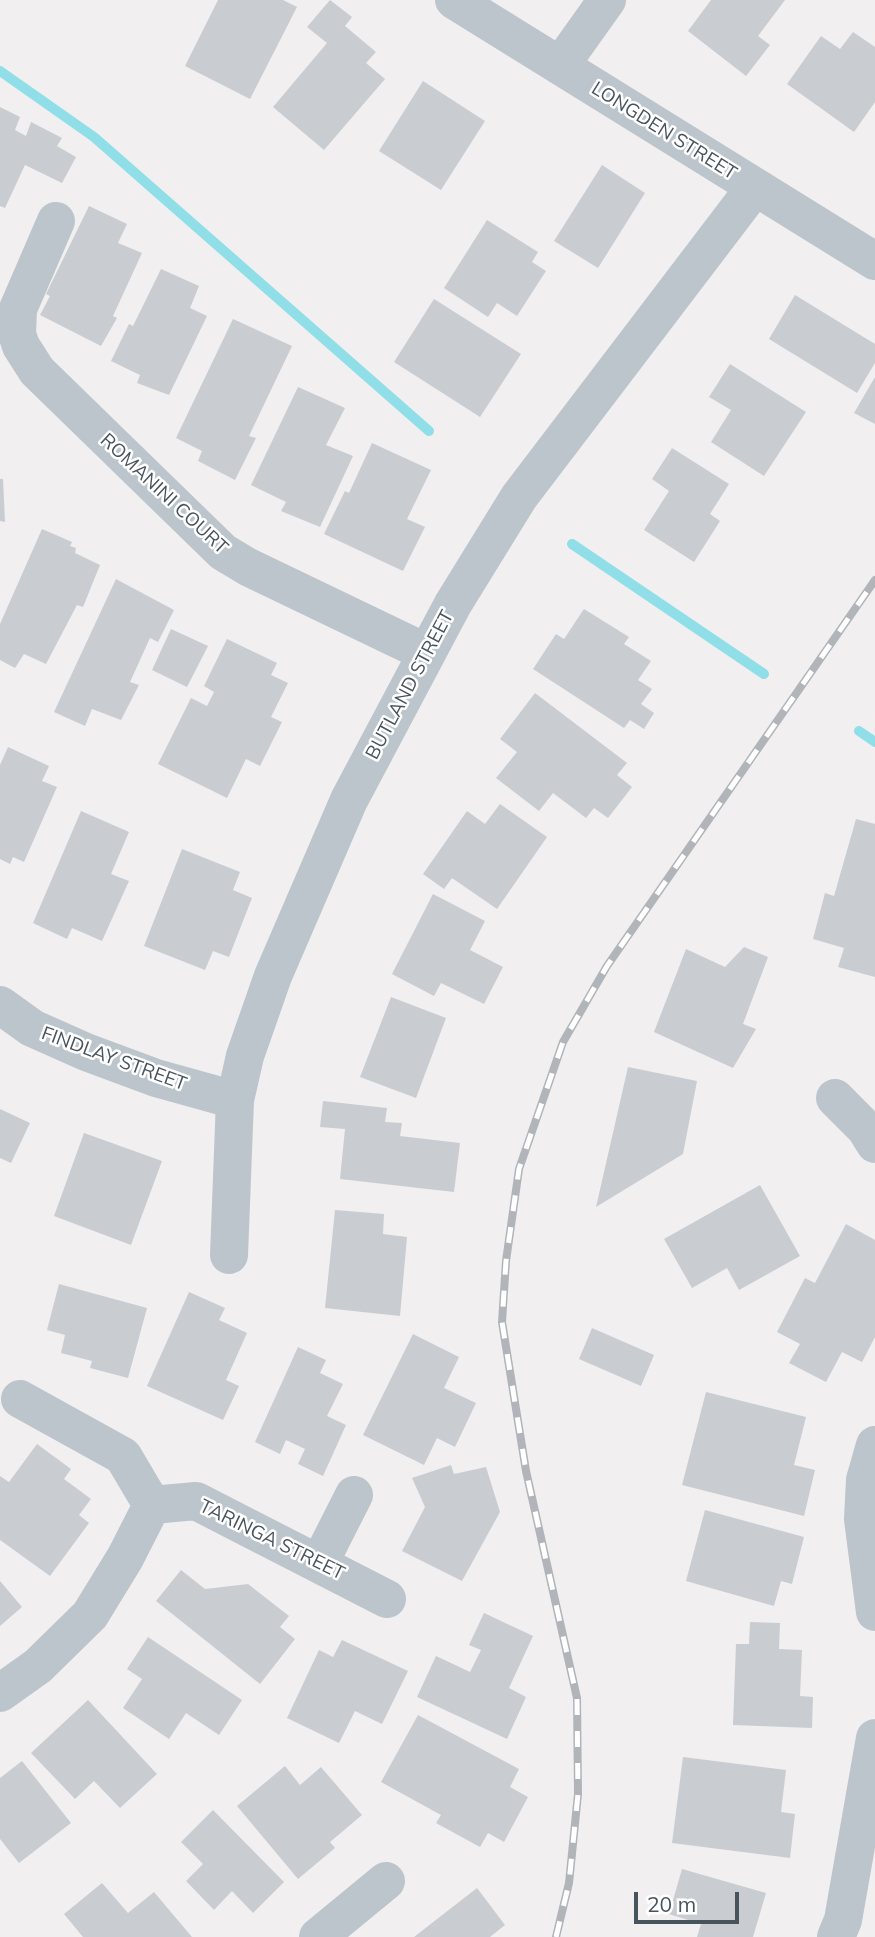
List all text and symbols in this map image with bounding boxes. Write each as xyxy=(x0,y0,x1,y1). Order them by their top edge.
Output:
street label: LONGDEN STREET xyxy=(587,77,741,185)
street label: ROMANINI COURT xyxy=(95,429,233,559)
street label: BUTLAND STREET xyxy=(361,607,459,763)
street label: FINDLAY STREET xyxy=(38,1022,190,1096)
street label: TARINGA STREET xyxy=(196,1495,348,1585)
scale bar xyxy=(637,1878,742,1922)
text: 20 m xyxy=(647,1891,696,1917)

